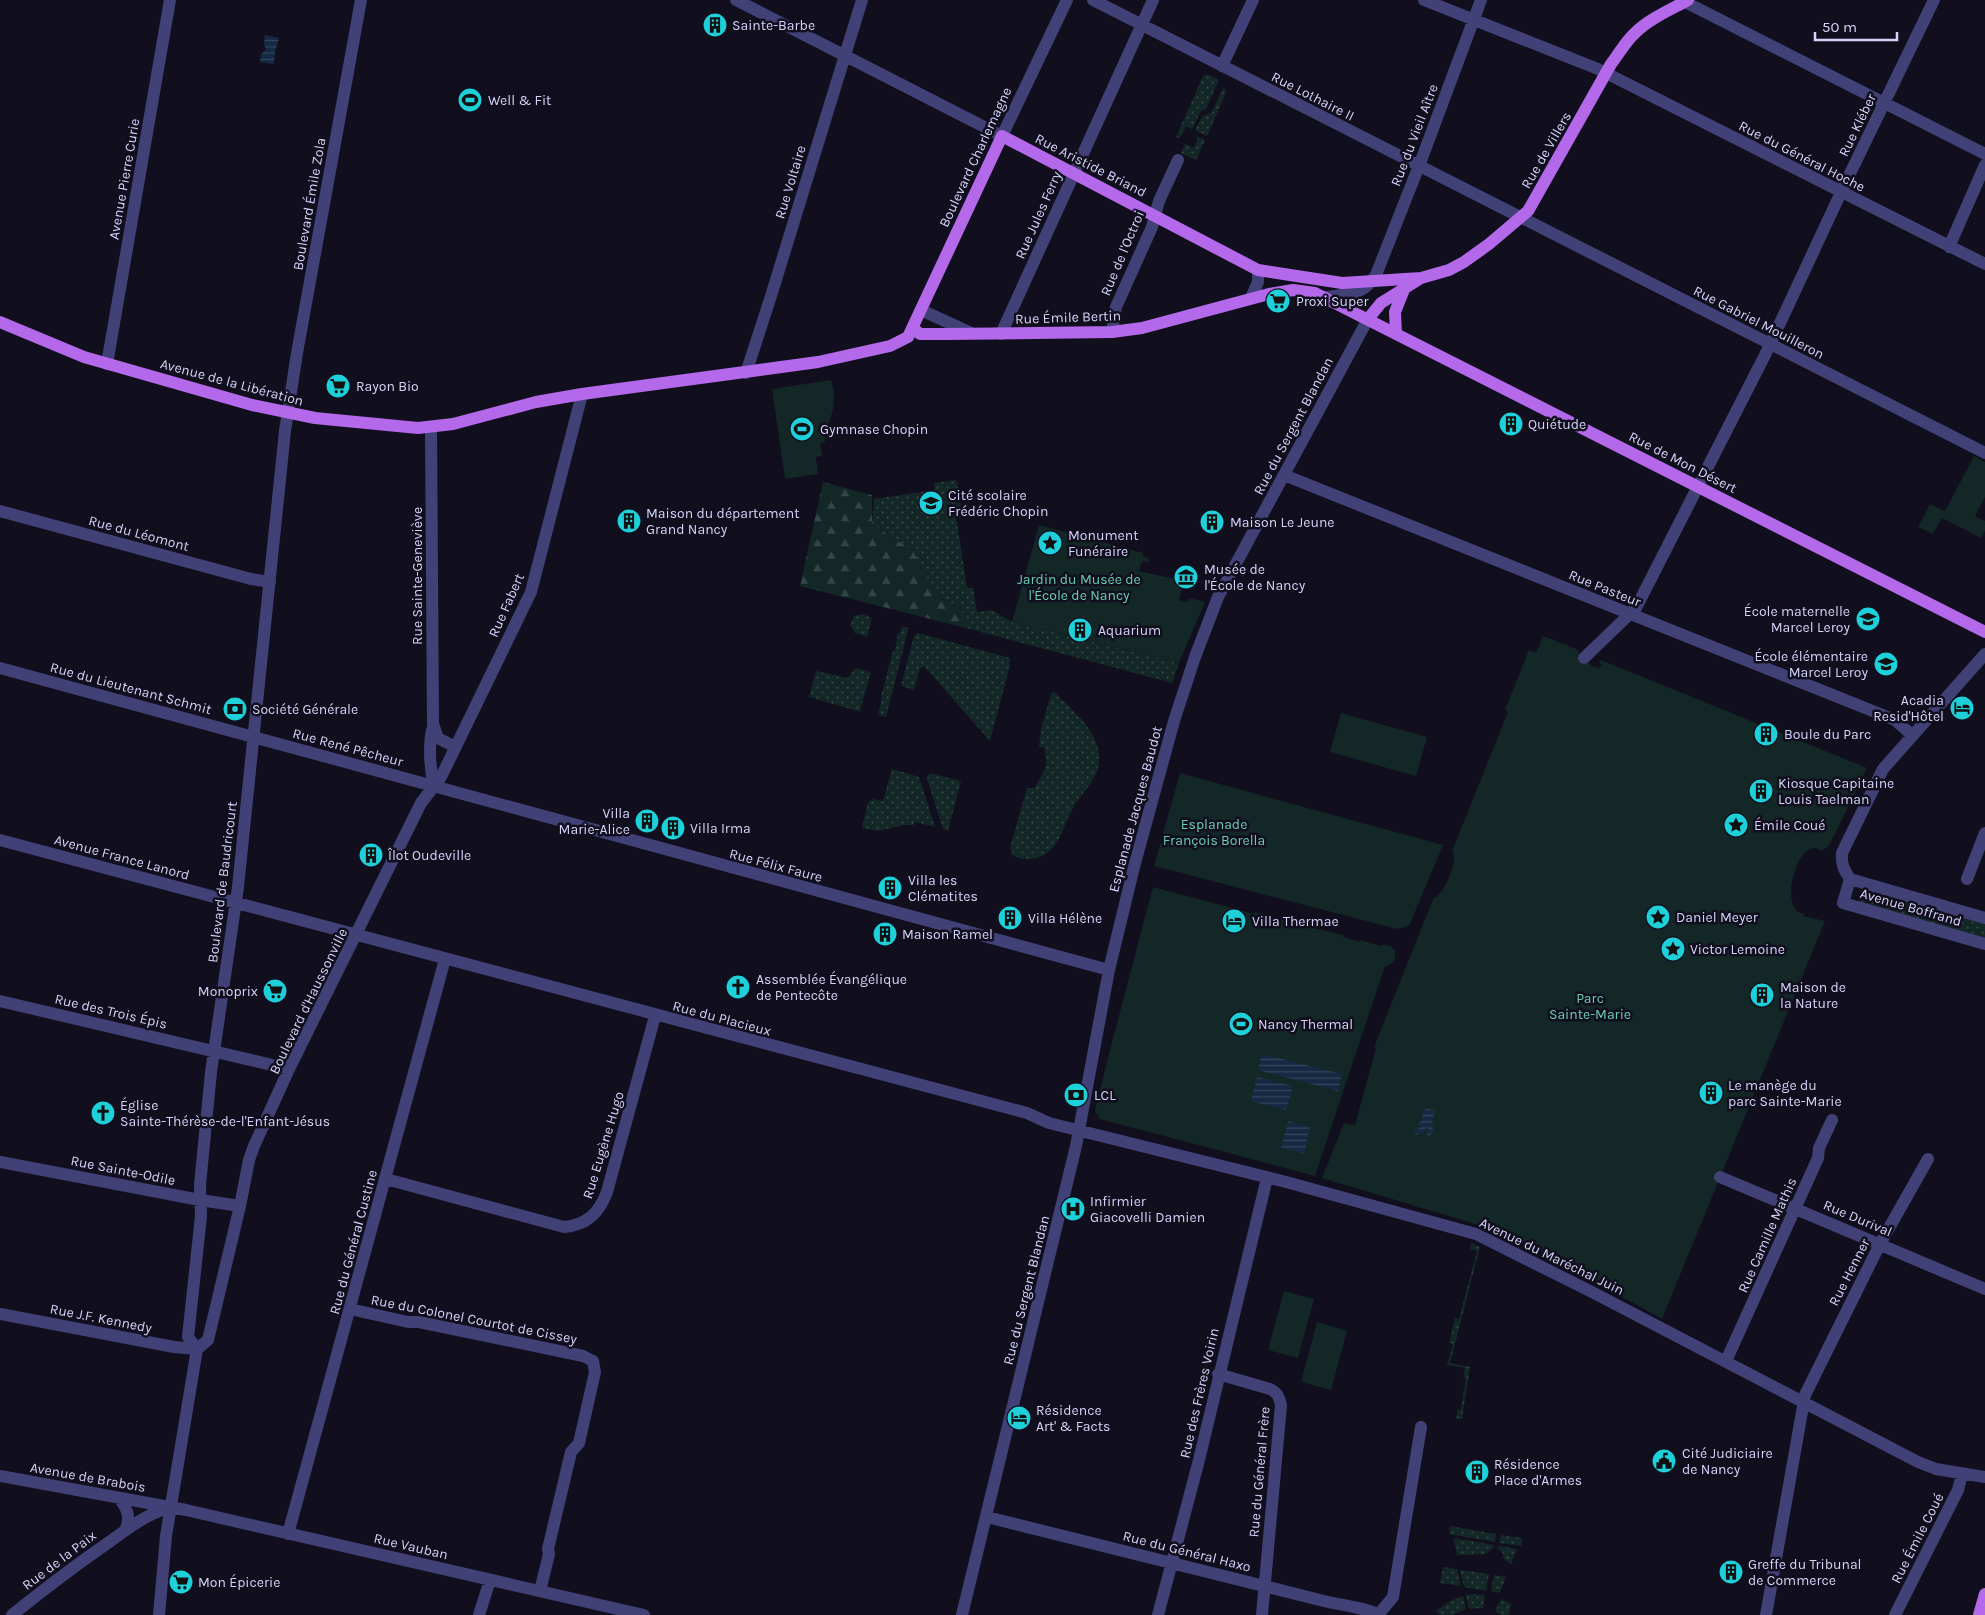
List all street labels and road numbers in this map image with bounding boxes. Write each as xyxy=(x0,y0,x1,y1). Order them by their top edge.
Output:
street label: Rue Lothaire II xyxy=(1268,68,1357,125)
street label: Rue du Vieil Aître xyxy=(1387,82,1442,189)
street label: Boulevard Charlemagne xyxy=(935,84,1015,230)
street label: Rue Kléber xyxy=(1835,90,1880,159)
street label: Rue de Villers xyxy=(1518,109,1575,192)
street label: Avenue Pierre Curie xyxy=(105,117,144,241)
street label: Rue du Général Hoche xyxy=(1736,117,1868,196)
street label: Rue Aristide Briand xyxy=(1032,130,1149,201)
street label: Boulevard Émile Zola xyxy=(288,136,330,272)
street label: Rue Voltaire xyxy=(771,143,810,221)
street label: Rue Jules Ferry xyxy=(1012,168,1066,262)
street label: Rue de l'Octroi xyxy=(1097,208,1148,298)
street label: Rue Gabriel Mouilleron xyxy=(1690,282,1827,363)
street label: Rue Émile Bertin xyxy=(1015,306,1121,328)
street label: Rue du Sergent Blandan xyxy=(1250,354,1337,498)
street label: Avenue de la Libération xyxy=(158,355,305,410)
street label: Rue de Mon Désert xyxy=(1626,428,1740,497)
street label: Rue Sainte-Geneviève xyxy=(409,507,426,645)
street label: Rue du Léomont xyxy=(87,512,191,555)
street label: Rue Pasteur xyxy=(1566,566,1644,611)
street label: Rue Fabert xyxy=(485,571,528,640)
street label: Rue du Lieutenant Schmit xyxy=(48,659,213,718)
street label: Esplanade Jacques Baudot xyxy=(1105,724,1166,894)
street label: Rue René Pêcheur xyxy=(291,725,406,771)
street label: Boulevard de Baudricourt xyxy=(204,800,241,964)
street label: Avenue France Lanord xyxy=(52,831,191,884)
street label: Rue Félix Faure xyxy=(727,845,824,886)
street label: Avenue Boffrand xyxy=(1858,885,1964,930)
street label: Boulevard d'Haussonville xyxy=(266,926,351,1077)
street label: Rue des Trois Épis xyxy=(53,989,169,1033)
street label: Rue du Placieux xyxy=(671,997,773,1040)
street label: Rue Eugène Hugo xyxy=(579,1089,628,1201)
street label: Rue Sainte-Odile xyxy=(69,1152,177,1189)
street label: Rue du Général Custine xyxy=(326,1168,381,1316)
street label: Rue Camille Mathis xyxy=(1734,1175,1800,1295)
street label: Rue Durival xyxy=(1821,1196,1895,1241)
street label: Rue du Sergent Blandan xyxy=(1000,1214,1053,1367)
street label: Avenue du Maréchal Juin xyxy=(1477,1214,1627,1299)
street label: Rue Henner xyxy=(1825,1235,1874,1309)
street label: Rue du Colonel Courtot de Cissey xyxy=(369,1291,579,1348)
street label: Rue J.F. Kennedy xyxy=(48,1300,154,1337)
street label: Rue des Frères Voirin xyxy=(1176,1326,1223,1460)
street label: Rue du Général Frère xyxy=(1245,1406,1274,1538)
street label: Avenue de Brabois xyxy=(29,1459,147,1496)
street label: Rue Émile Coué xyxy=(1886,1490,1948,1586)
street label: Rue de la Paix xyxy=(19,1527,100,1594)
street label: Rue du Général Haxo xyxy=(1121,1527,1253,1576)
street label: Rue Vauban xyxy=(372,1530,450,1563)

